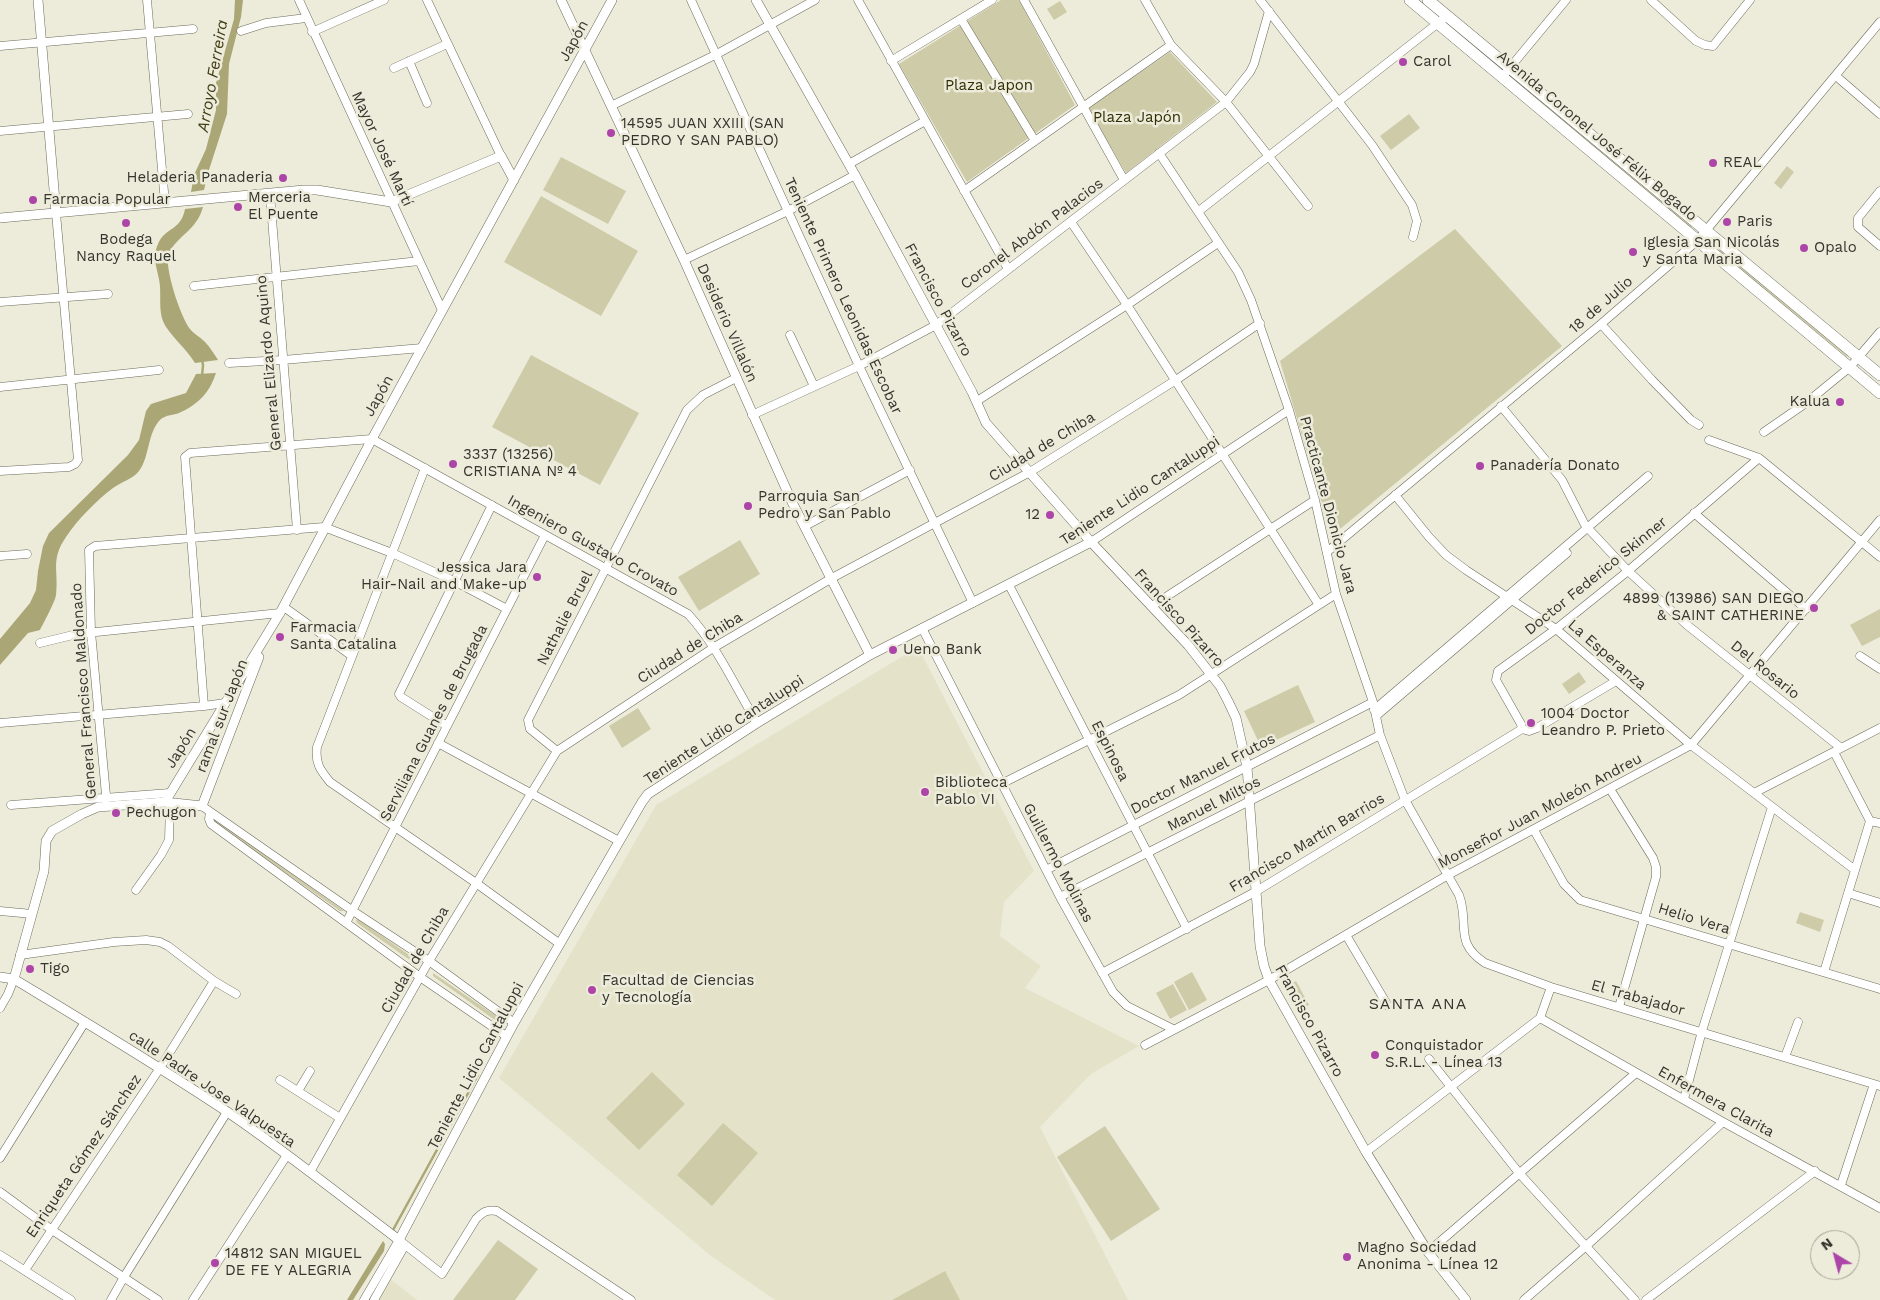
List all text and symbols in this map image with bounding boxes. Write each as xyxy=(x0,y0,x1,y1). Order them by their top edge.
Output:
street label: Japón xyxy=(555,17,593,65)
water label: Arroyo Ferreira xyxy=(194,18,232,134)
street label: Avenida Coronel José Félix Bogado xyxy=(1493,47,1701,225)
place label: Carol xyxy=(1413,53,1451,71)
marker: Carol xyxy=(1397,56,1409,68)
park label: Plaza Japon xyxy=(945,77,1033,95)
street label: Mayor José Martí xyxy=(347,89,417,209)
park label: Plaza Japón xyxy=(1093,109,1181,127)
place label: 14595 JUAN XXIII (SAN PEDRO Y SAN PABLO) xyxy=(621,115,784,150)
marker: 14595 JUAN XXIII (SAN PEDRO Y SAN PABLO) xyxy=(605,127,617,139)
place label: REAL xyxy=(1723,154,1761,172)
marker: REAL xyxy=(1707,157,1719,169)
place label: Heladeria Panaderia xyxy=(127,169,273,187)
marker: Heladeria Panaderia xyxy=(277,172,289,184)
street label: Coronel Abdón Palacios xyxy=(957,174,1107,294)
street label: Teniente Primero Leonidas Escobar xyxy=(780,175,906,417)
place label: Merceria El Puente xyxy=(248,189,318,224)
place label: Farmacia Popular xyxy=(43,191,171,209)
marker: Farmacia Popular xyxy=(27,194,39,206)
marker: Merceria El Puente xyxy=(232,201,244,213)
place label: Paris xyxy=(1737,213,1773,231)
marker: Paris xyxy=(1721,216,1733,228)
marker: Bodega Nancy Raquel xyxy=(120,217,132,229)
place label: Bodega Nancy Raquel xyxy=(76,231,176,266)
place label: Iglesia San Nicolás y Santa Maria xyxy=(1643,234,1780,269)
place label: Opalo xyxy=(1814,239,1857,257)
street label: Francisco Pizarro xyxy=(901,240,975,360)
marker: Opalo xyxy=(1798,242,1810,254)
marker: Iglesia San Nicolás y Santa Maria xyxy=(1627,246,1639,258)
street label: Desiderio Villalón xyxy=(693,261,761,385)
street label: 18 de Julio xyxy=(1565,272,1637,338)
street label: General Elizardo Aquino xyxy=(252,274,286,452)
street label: Japón xyxy=(360,372,398,420)
place label: Kalua xyxy=(1790,393,1830,411)
marker: Kalua xyxy=(1834,396,1846,408)
street label: Ciudad de Chiba xyxy=(986,408,1098,486)
street label: Practicante Dionicio Jara xyxy=(1296,414,1360,596)
street label: Teniente Lidio Cantaluppi xyxy=(1057,433,1223,549)
place label: 3337 (13256) CRISTIANA Nº 4 xyxy=(463,446,577,481)
place label: Panadería Donato xyxy=(1490,457,1620,475)
marker: 3337 (13256) CRISTIANA Nº 4 xyxy=(447,458,459,470)
marker: Panadería Donato xyxy=(1474,460,1486,472)
place label: Parroquia San Pedro y San Pablo xyxy=(758,488,891,523)
street label: Ingeniero Gustavo Crovato xyxy=(504,491,682,601)
marker: Parroquia San Pedro y San Pablo xyxy=(742,500,754,512)
place label: 12 xyxy=(1025,506,1040,524)
marker: 12 xyxy=(1044,509,1056,521)
street label: Doctor Federico Skinner xyxy=(1521,513,1671,639)
place label: Jessica Jara Hair-Nail and Make-up xyxy=(361,559,527,594)
street label: Francisco Pizarro xyxy=(1130,565,1228,671)
street label: Nathalie Bruel xyxy=(533,568,597,668)
marker: Jessica Jara Hair-Nail and Make-up xyxy=(531,571,543,583)
street label: General Francisco Maldonado xyxy=(67,582,101,800)
place label: 4899 (13986) SAN DIEGO & SAINT CATHERINE xyxy=(1623,590,1804,625)
marker: 4899 (13986) SAN DIEGO & SAINT CATHERINE xyxy=(1808,602,1820,614)
street label: Ciudad de Chiba xyxy=(634,608,746,688)
street label: La Esperanza xyxy=(1564,616,1650,694)
place label: Farmacia Santa Catalina xyxy=(290,619,397,654)
street label: Serviliana Guanes de Brugada xyxy=(376,622,492,824)
marker: Farmacia Santa Catalina xyxy=(274,631,286,643)
street label: Del Rosario xyxy=(1727,637,1803,703)
place label: Ueno Bank xyxy=(903,641,982,659)
marker: Ueno Bank xyxy=(887,644,899,656)
street label: ramal sur Japón xyxy=(192,657,252,775)
street label: Teniente Lidio Cantaluppi xyxy=(641,672,807,788)
place label: 1004 Doctor Leandro P. Prieto xyxy=(1541,705,1665,740)
marker: 1004 Doctor Leandro P. Prieto xyxy=(1525,717,1537,729)
street label: Espinosa xyxy=(1087,718,1133,784)
street label: Japón xyxy=(162,724,200,772)
street label: Doctor Manuel Frutos xyxy=(1128,730,1278,818)
street label: Monseñor Juan Moleón Andreu xyxy=(1435,749,1645,873)
street label: Manuel Miltos xyxy=(1164,773,1264,835)
place label: Biblioteca Pablo VI xyxy=(935,774,1007,809)
marker: Biblioteca Pablo VI xyxy=(919,786,931,798)
street label: Francisco Martín Barrios xyxy=(1226,789,1388,897)
street label: Guillermo Molinas xyxy=(1019,800,1097,926)
place label: Pechugon xyxy=(126,804,197,822)
marker: Pechugon xyxy=(110,807,122,819)
street label: Helio Vera xyxy=(1656,900,1732,938)
street label: Ciudad de Chiba xyxy=(377,903,453,1017)
place label: Tigo xyxy=(40,960,70,978)
street label: Francisco Pizarro xyxy=(1271,962,1347,1080)
marker: Tigo xyxy=(24,963,36,975)
place label: Facultad de Ciencias y Tecnología xyxy=(602,972,754,1007)
street label: El Trabajador xyxy=(1589,976,1687,1020)
street label: Teniente Lidio Cantaluppi xyxy=(424,979,528,1153)
marker: Facultad de Ciencias y Tecnología xyxy=(586,984,598,996)
district label: SANTA ANA xyxy=(1368,994,1468,1014)
street label: calle Padre Jose Valpuesta xyxy=(125,1026,299,1152)
place label: Conquistador S.R.L. - Línea 13 xyxy=(1385,1037,1503,1072)
marker: Conquistador S.R.L. - Línea 13 xyxy=(1369,1049,1381,1061)
street label: Enfermera Clarita xyxy=(1655,1063,1777,1141)
street label: Enriqueta Gómez Sánchez xyxy=(22,1071,146,1241)
north arrow xyxy=(1810,1230,1860,1280)
text: N xyxy=(1818,1234,1836,1253)
place label: Magno Sociedad Anonima - Línea 12 xyxy=(1357,1239,1498,1274)
place label: 14812 SAN MIGUEL DE FE Y ALEGRIA xyxy=(225,1245,362,1280)
marker: Magno Sociedad Anonima - Línea 12 xyxy=(1341,1251,1353,1263)
marker: 14812 SAN MIGUEL DE FE Y ALEGRIA xyxy=(209,1257,221,1269)

